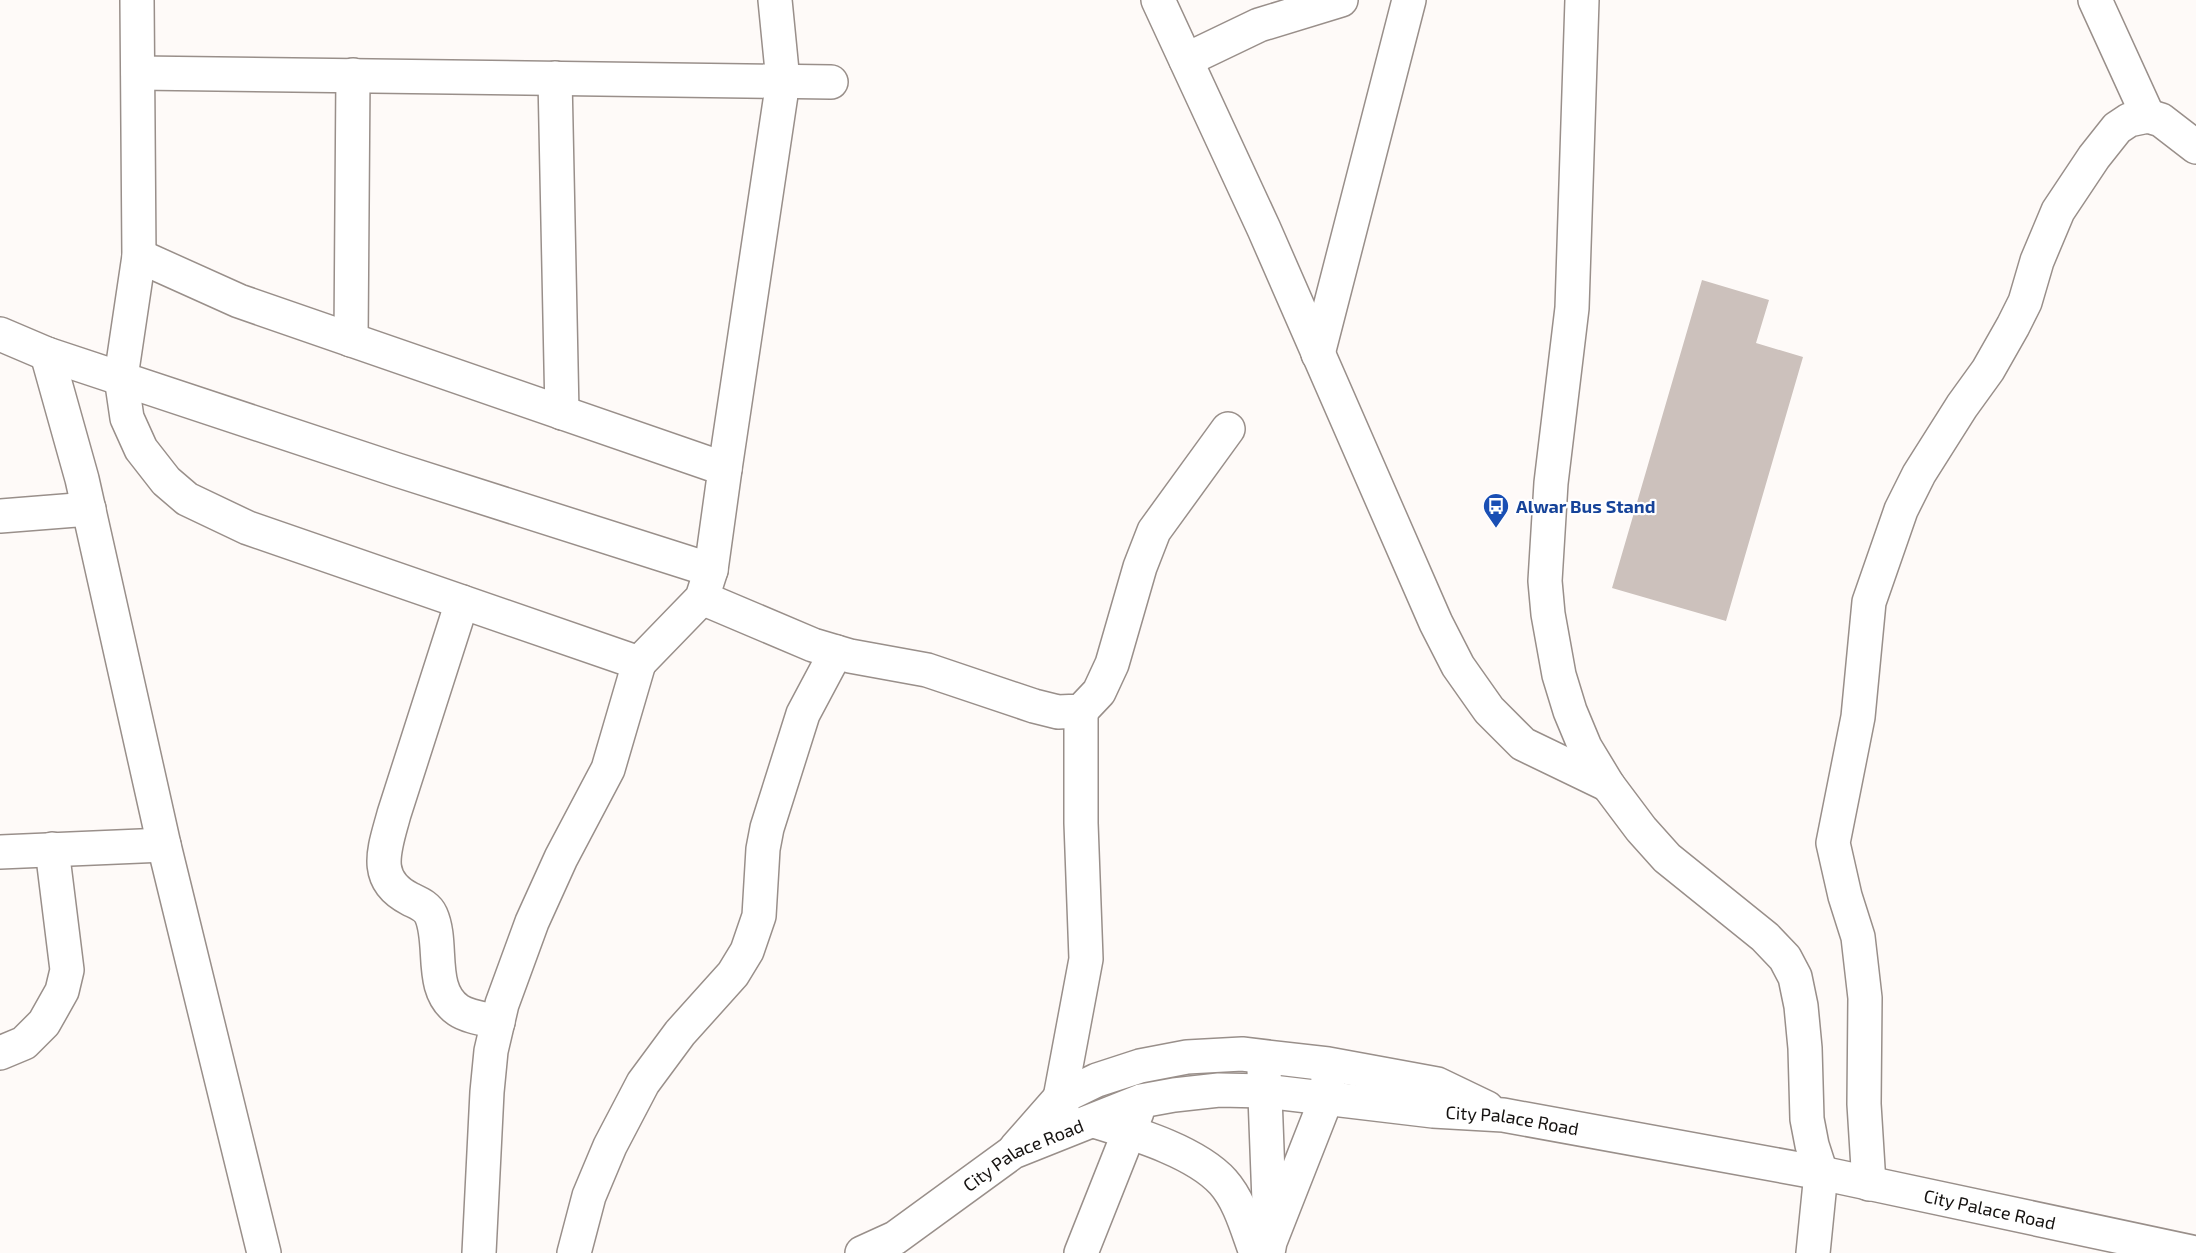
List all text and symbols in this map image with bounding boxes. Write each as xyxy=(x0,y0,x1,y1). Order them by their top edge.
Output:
bus stop icon: Alwar Bus Stand xyxy=(1481,491,1511,529)
place label: Alwar Bus Stand xyxy=(1516,495,1655,517)
street label: City Palace Road xyxy=(1445,1101,1581,1140)
street label: City Palace Road xyxy=(959,1114,1087,1196)
street label: City Palace Road xyxy=(1922,1184,2058,1234)

